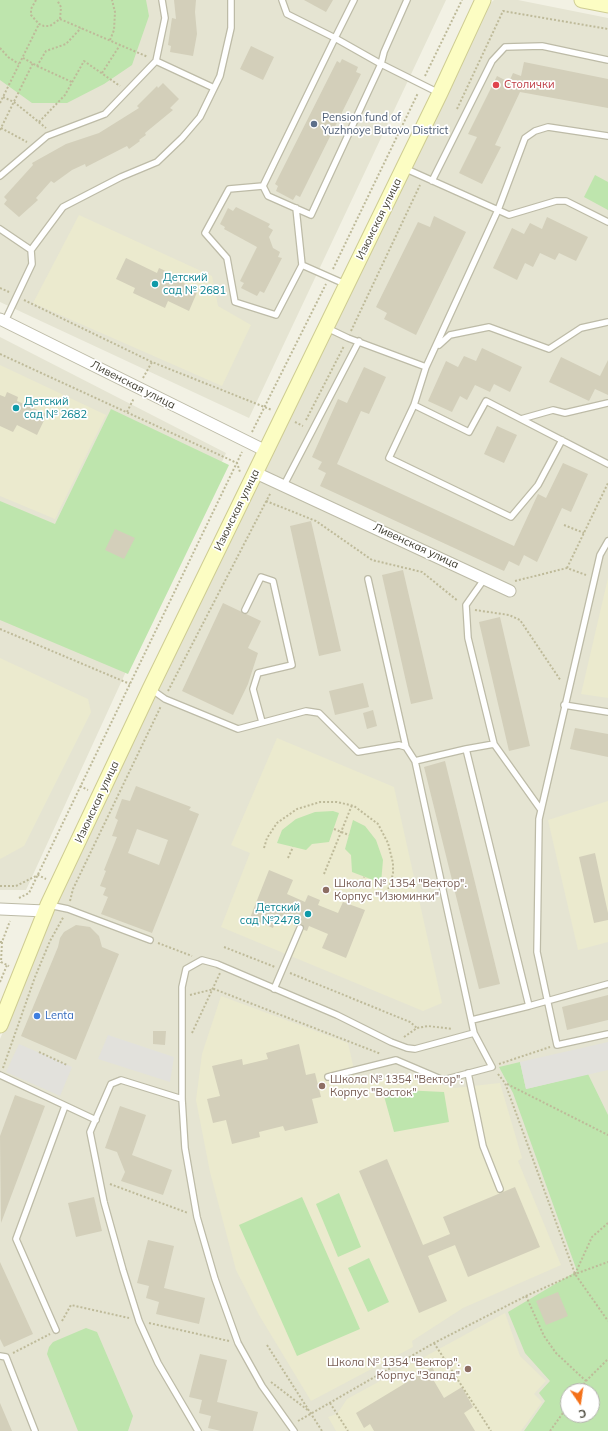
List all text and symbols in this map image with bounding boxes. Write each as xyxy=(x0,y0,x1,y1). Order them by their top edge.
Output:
place label: Столички xyxy=(504,78,554,92)
marker: Столички xyxy=(491,80,501,90)
place label: Pension fund of Yuzhnoye Butovo District xyxy=(322,111,448,137)
marker: Pension fund of Yuzhnoye Butovo District xyxy=(309,119,319,129)
street label: Изюмская улица xyxy=(354,176,404,262)
place label: Детский сад № 2681 xyxy=(163,271,226,297)
marker: Детский сад № 2681 xyxy=(150,279,160,289)
street label: Ливенская улица xyxy=(89,358,177,412)
place label: Детский сад № 2682 xyxy=(24,395,87,421)
marker: Детский сад № 2682 xyxy=(11,403,21,413)
street label: Изюмская улица xyxy=(212,467,262,553)
street label: Ливенская улица xyxy=(371,520,461,572)
street label: Изюмская улица xyxy=(72,759,122,845)
place label: Школа № 1354 "Вектор". Корпус "Изюминки" xyxy=(334,877,467,903)
marker: Школа № 1354 "Вектор". Корпус "Изюминки" xyxy=(321,885,331,895)
place label: Детский сад №2478 xyxy=(240,901,300,927)
marker: Детский сад №2478 xyxy=(303,909,313,919)
place label: Lenta xyxy=(45,1009,74,1023)
marker: Lenta xyxy=(32,1011,42,1021)
place label: Школа № 1354 "Вектор". Корпус "Восток" xyxy=(330,1073,463,1099)
marker: Школа № 1354 "Вектор". Корпус "Восток" xyxy=(317,1081,327,1091)
place label: Школа № 1354 "Вектор". Корпус "Запад" xyxy=(327,1356,460,1382)
marker: Школа № 1354 "Вектор". Корпус "Запад" xyxy=(463,1364,473,1374)
north arrow xyxy=(560,1383,600,1423)
text: С xyxy=(577,1406,588,1421)

